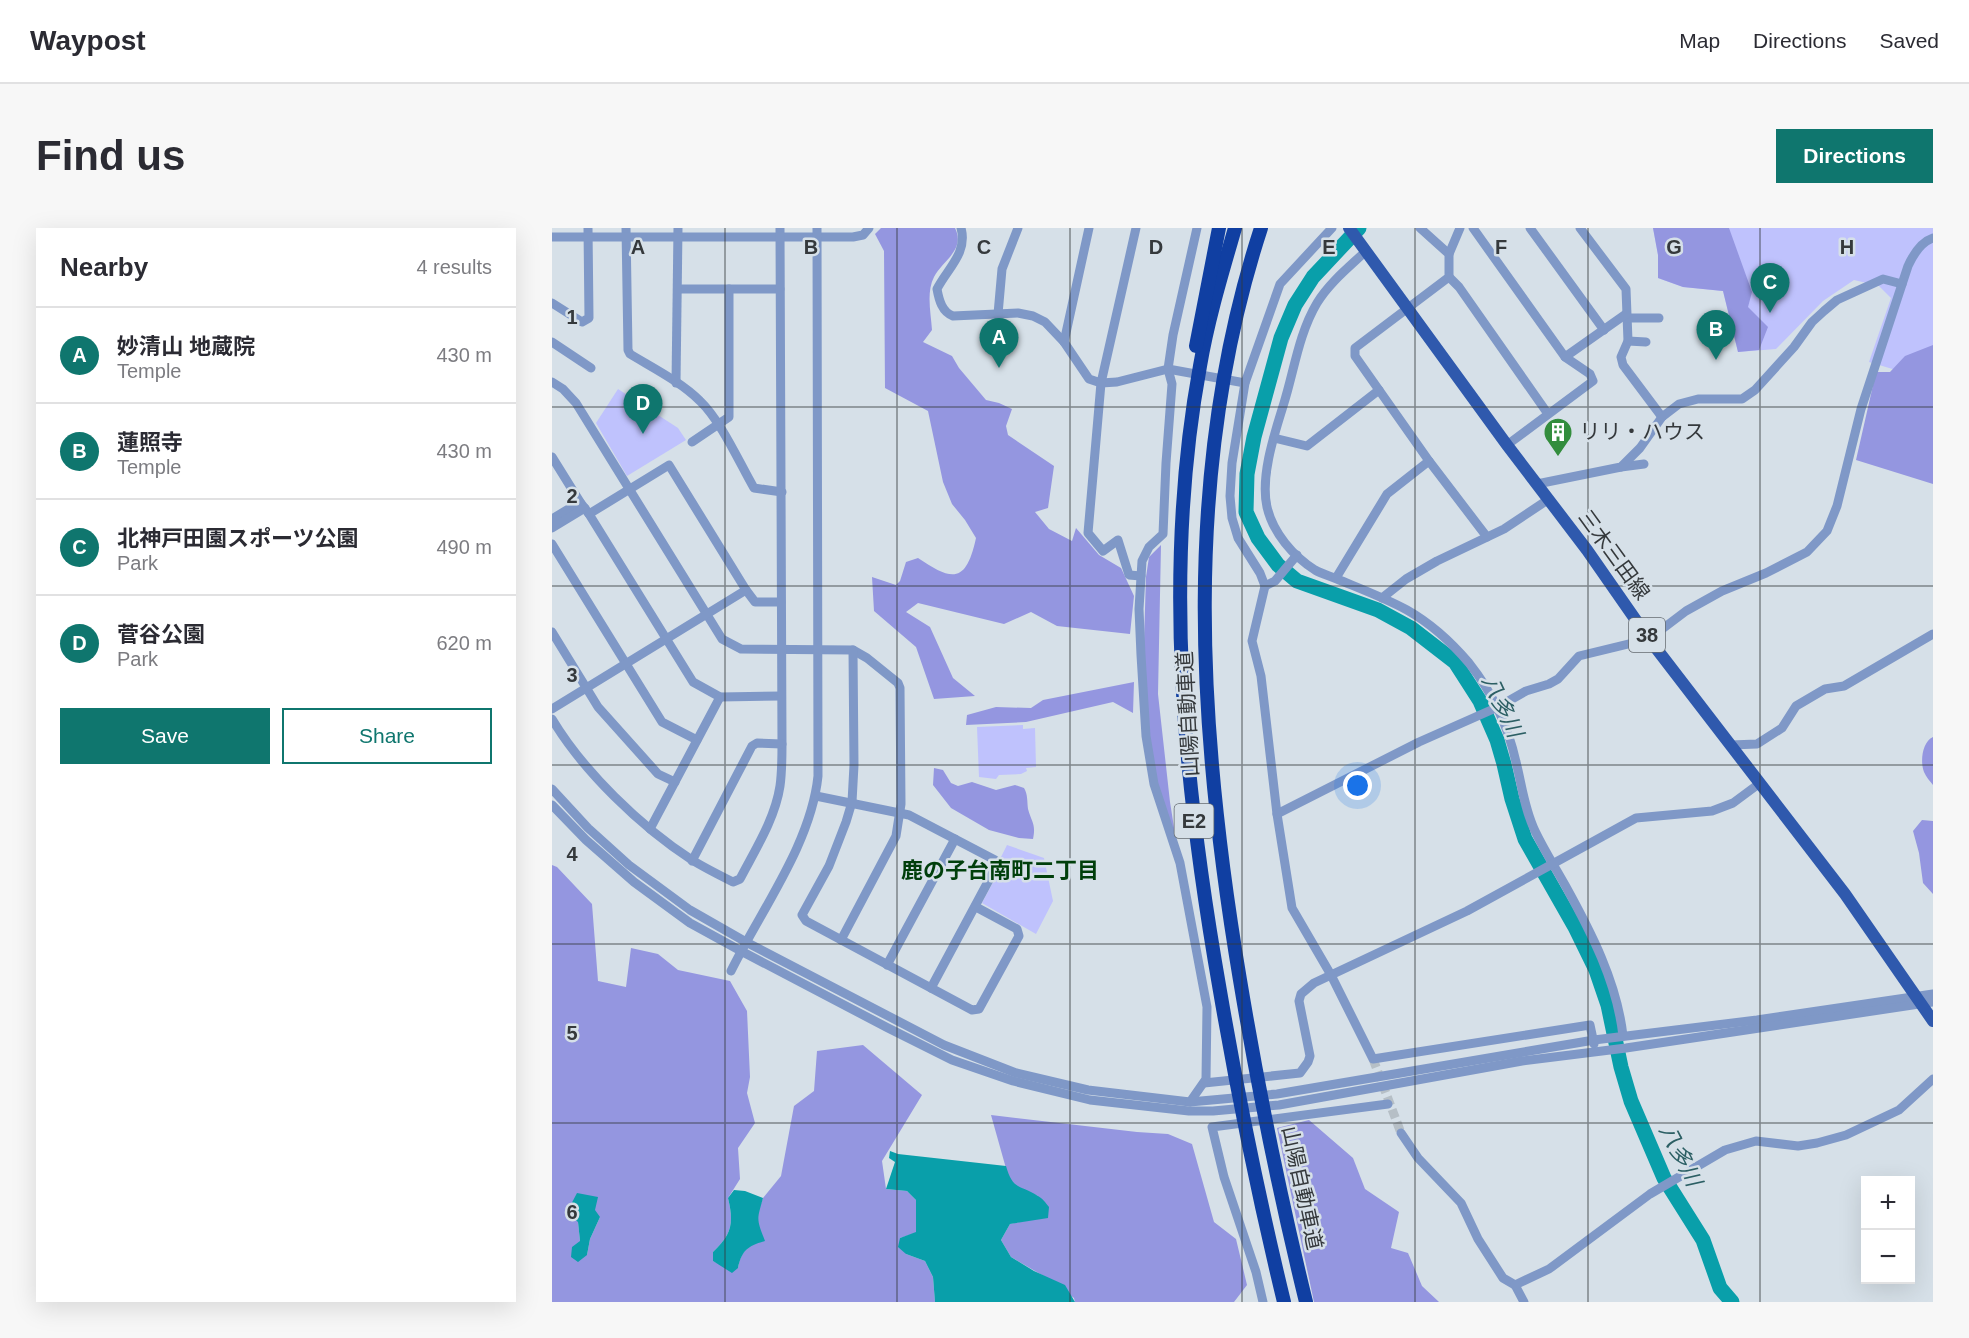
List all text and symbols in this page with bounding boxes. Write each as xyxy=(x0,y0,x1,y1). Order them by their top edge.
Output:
text: Waypost xyxy=(30,25,146,56)
text: Map xyxy=(1679,29,1720,52)
text: Directions xyxy=(1753,29,1846,52)
text: Saved xyxy=(1879,29,1939,52)
button: Directions xyxy=(1776,129,1933,183)
text: Find us xyxy=(36,132,185,179)
text: A xyxy=(631,236,645,258)
text: B xyxy=(804,236,818,258)
text: C xyxy=(977,236,991,258)
text: D xyxy=(1149,236,1163,258)
text: E xyxy=(1322,236,1336,258)
text: F xyxy=(1495,236,1507,258)
text: G xyxy=(1666,236,1682,258)
text: H xyxy=(1840,236,1854,258)
text: Nearby xyxy=(60,252,148,282)
text: 4 results xyxy=(416,256,492,278)
pin: C xyxy=(1750,264,1790,313)
text: 1 xyxy=(566,306,578,328)
pin: B xyxy=(1696,310,1736,360)
pin: A xyxy=(980,318,1018,368)
text: 妙清山 地蔵院 xyxy=(117,334,255,359)
text: A xyxy=(72,344,87,366)
text: 430 m xyxy=(436,344,492,366)
text: Temple xyxy=(117,360,181,382)
pin: D xyxy=(624,384,662,434)
building icon: リリ・ハウス xyxy=(1542,416,1574,458)
place label: リリ・ハウス xyxy=(1579,420,1705,443)
text: 蓮照寺 xyxy=(117,430,183,455)
text: B xyxy=(72,440,87,462)
text: 430 m xyxy=(436,440,492,462)
text: Temple xyxy=(117,456,181,478)
text: 2 xyxy=(566,485,578,507)
street label: 三木三田線 xyxy=(1574,505,1655,604)
text: 北神戸田園スポーツ公園 xyxy=(117,526,359,551)
text: C xyxy=(72,536,87,558)
text: 490 m xyxy=(436,536,492,558)
text: Park xyxy=(117,552,158,574)
road number: 38 xyxy=(1629,618,1665,652)
text: 菅谷公園 xyxy=(117,622,205,647)
text: D xyxy=(72,632,87,654)
text: 620 m xyxy=(436,632,492,654)
text: Park xyxy=(117,648,158,670)
street label: 山陽自動車道 xyxy=(1173,651,1202,778)
text: 3 xyxy=(566,664,578,686)
water label: 八多川 xyxy=(1477,671,1529,743)
button: Save xyxy=(60,708,270,764)
button: Share xyxy=(282,708,492,764)
your location xyxy=(1343,771,1372,800)
road number: E2 xyxy=(1174,804,1214,838)
text: 4 xyxy=(566,843,578,865)
district label: 鹿の子台南町二丁目 xyxy=(901,858,1099,883)
text: 5 xyxy=(566,1022,578,1044)
water label: 八多川 xyxy=(1654,1120,1708,1192)
street label: 山陽自動車道 xyxy=(1278,1124,1327,1252)
map controls xyxy=(1861,1176,1915,1284)
button: + xyxy=(1861,1176,1915,1230)
text: 6 xyxy=(566,1201,578,1223)
button: − xyxy=(1861,1230,1915,1284)

